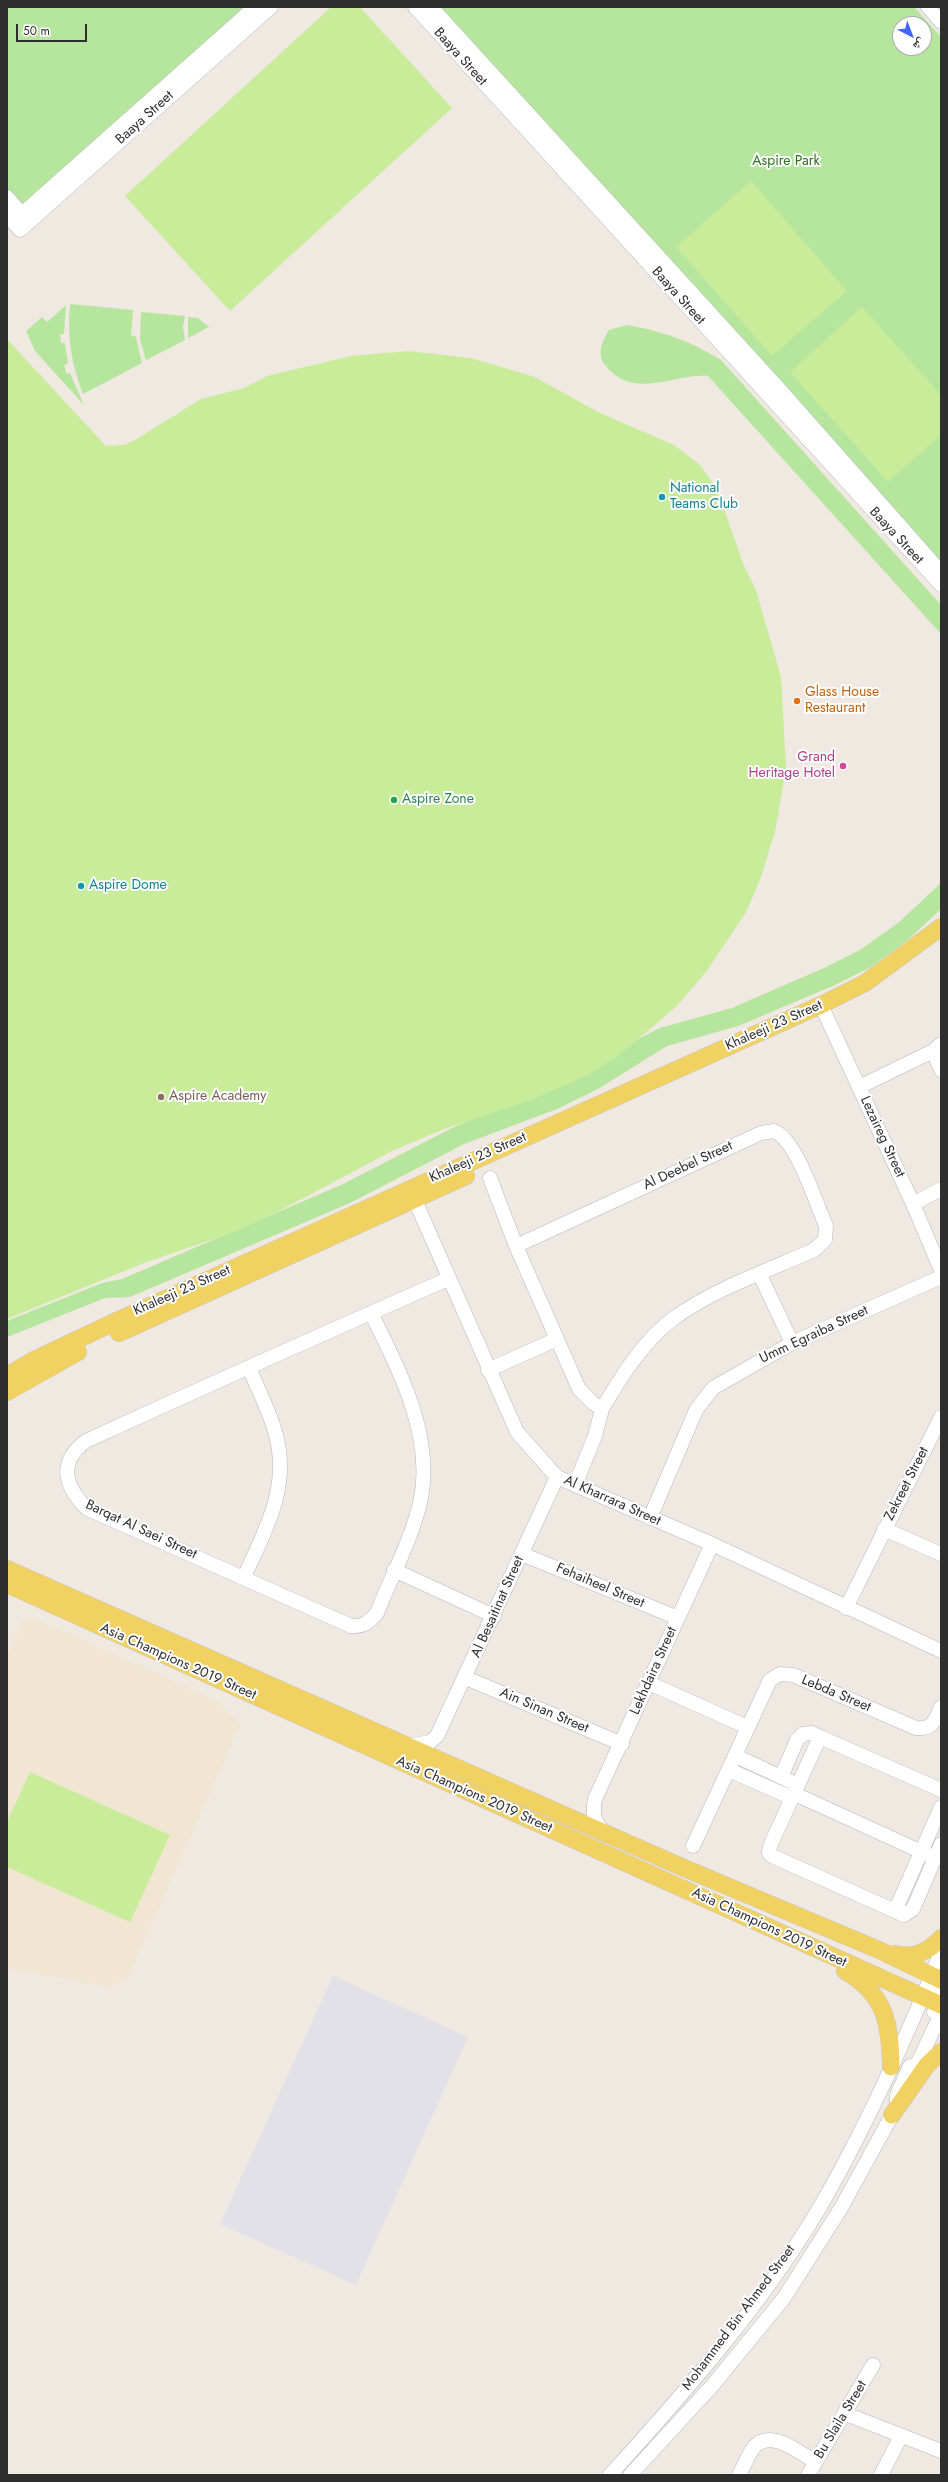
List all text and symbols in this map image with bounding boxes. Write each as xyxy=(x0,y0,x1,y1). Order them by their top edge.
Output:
scale bar xyxy=(18,16,89,42)
north arrow xyxy=(892,16,932,56)
text: 50 m xyxy=(23,22,50,40)
street label: Baaya Street xyxy=(430,25,490,89)
text: ش xyxy=(910,34,929,54)
street label: Baaya Street xyxy=(113,88,177,148)
park label: Aspire Park xyxy=(752,154,820,170)
street label: Baaya Street xyxy=(648,264,708,328)
place label: National Teams Club xyxy=(670,481,738,514)
marker: National Teams Club xyxy=(657,492,667,502)
street label: Baaya Street xyxy=(865,504,927,568)
place label: Glass House Restaurant xyxy=(805,685,879,718)
marker: Glass House Restaurant xyxy=(792,696,802,706)
place label: Grand Heritage Hotel xyxy=(748,750,835,782)
marker: Grand Heritage Hotel xyxy=(838,761,848,771)
place label: Aspire Zone xyxy=(402,792,474,808)
marker: Aspire Zone xyxy=(389,795,399,805)
place label: Aspire Dome xyxy=(89,878,167,894)
marker: Aspire Dome xyxy=(76,881,86,891)
street label: Khaleeji 23 Street xyxy=(723,997,825,1055)
place label: Aspire Academy xyxy=(169,1089,266,1105)
marker: Aspire Academy xyxy=(156,1092,166,1102)
street label: Lezaireg Street xyxy=(856,1094,908,1180)
street label: Khaleeji 23 Street xyxy=(427,1129,529,1187)
street label: Al Deebel Street xyxy=(641,1138,735,1194)
street label: Khaleeji 23 Street xyxy=(131,1262,233,1320)
street label: Umm Egraiba Street xyxy=(757,1302,871,1368)
street label: Zekreet Street xyxy=(881,1444,933,1524)
street label: Al Kharrara Street xyxy=(561,1472,663,1530)
street label: Barqat Al Saei Street xyxy=(83,1497,199,1563)
street label: Al Besaitinat Street xyxy=(468,1553,528,1661)
street label: Fehaiheel Street xyxy=(553,1560,647,1612)
street label: Asia Champions 2019 Street xyxy=(97,1620,259,1704)
street label: Lekhdaira Street xyxy=(627,1624,681,1718)
street label: Lebda Street xyxy=(799,1672,873,1716)
street label: Ain Sinan Street xyxy=(497,1685,591,1737)
street label: Asia Champions 2019 Street xyxy=(393,1753,555,1837)
street label: Asia Champions 2019 Street xyxy=(689,1885,849,1971)
street label: Mohammed Bin Ahmed Street xyxy=(679,2242,799,2394)
street label: Bu Slaila Street xyxy=(811,2378,871,2462)

